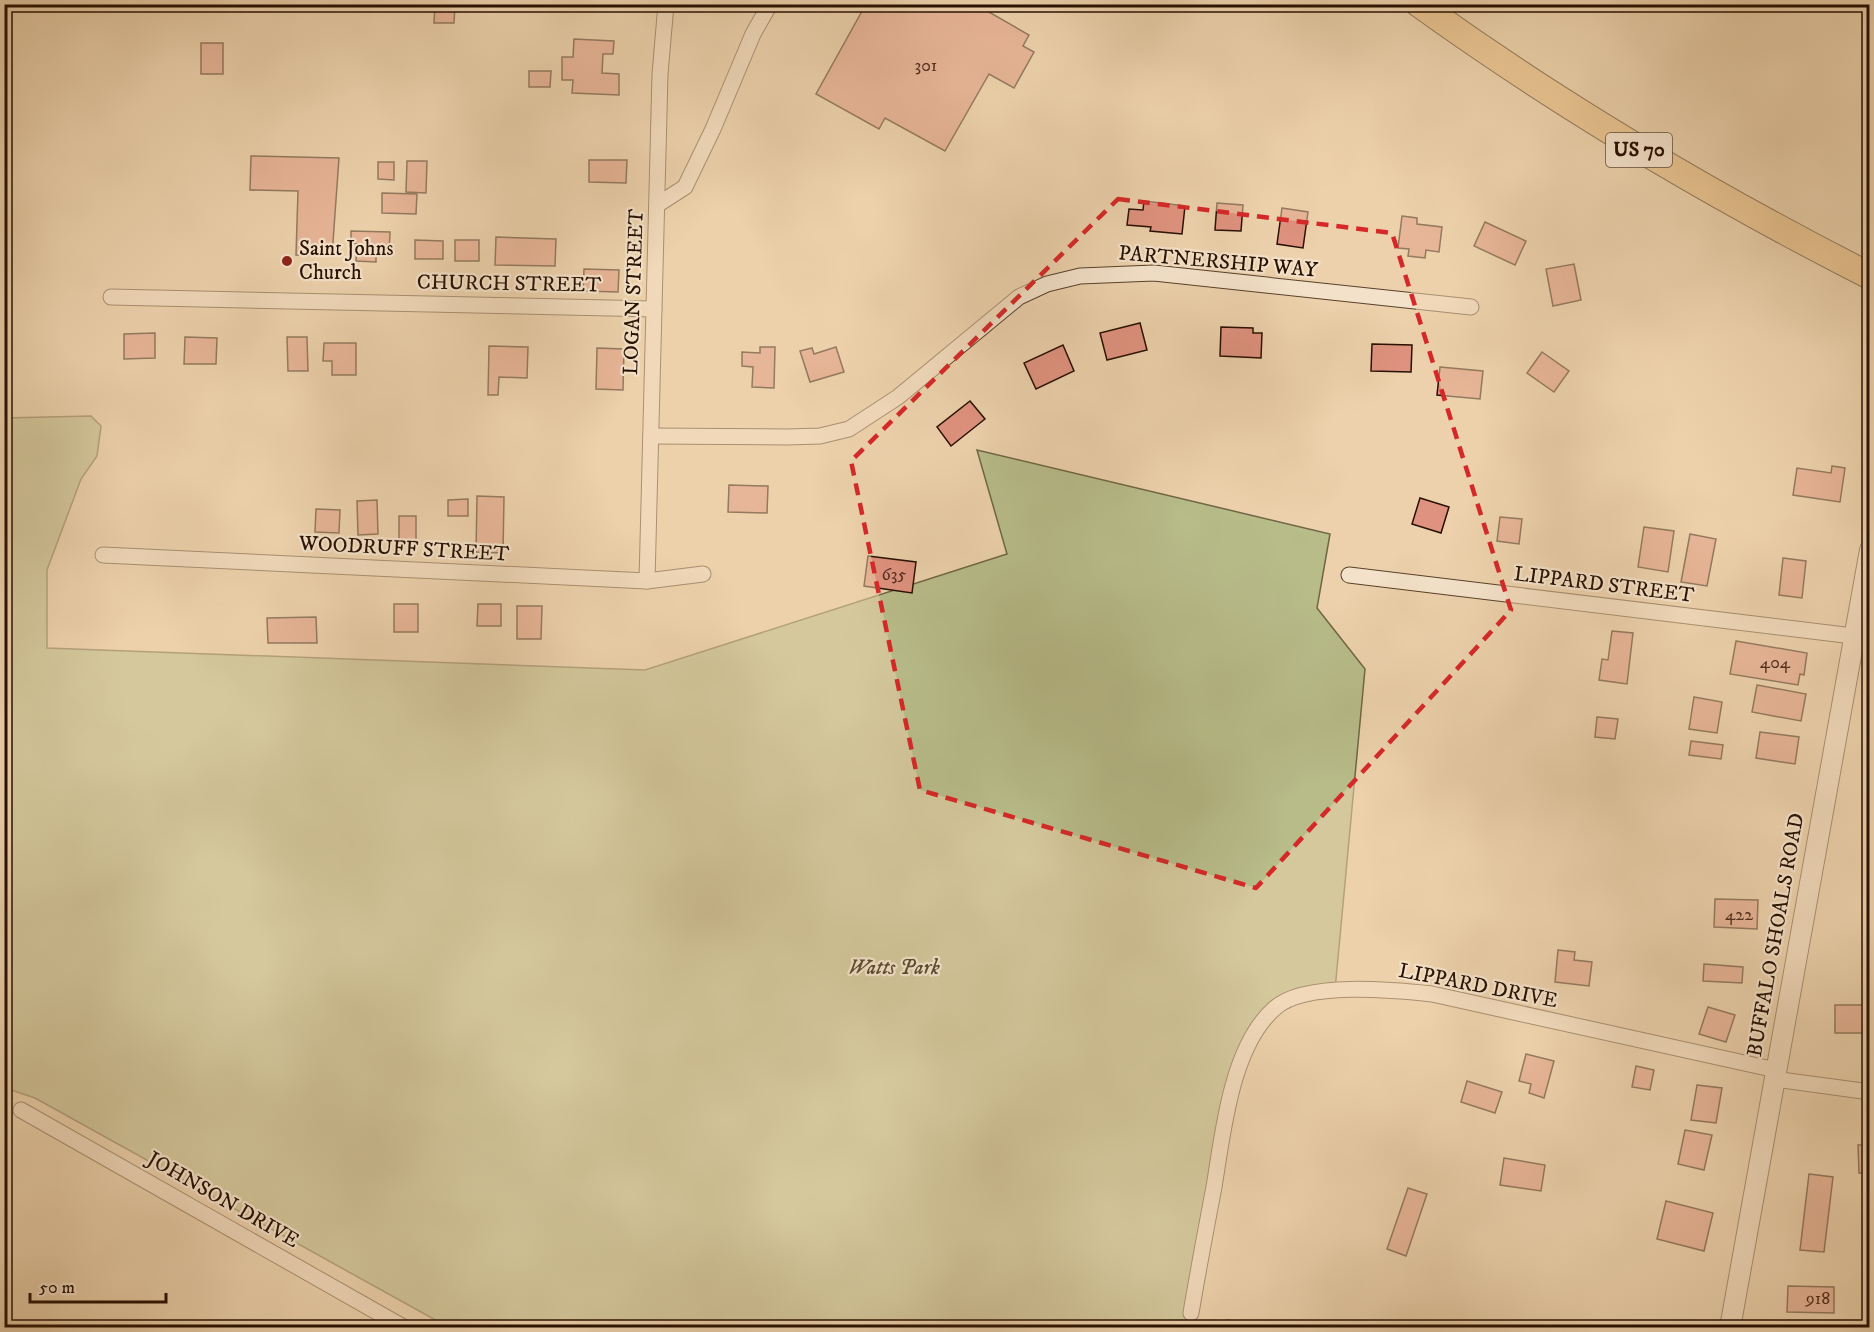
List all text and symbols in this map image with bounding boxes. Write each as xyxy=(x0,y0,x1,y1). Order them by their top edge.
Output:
house number: 301 xyxy=(915,55,937,77)
road number: US 70 xyxy=(1606,133,1672,167)
street label: LOGAN STREET xyxy=(618,208,650,376)
place label: Saint Johns Church xyxy=(299,236,394,286)
street label: PARTNERSHIP WAY xyxy=(1117,240,1319,284)
marker: Saint Johns Church xyxy=(280,254,294,268)
street label: CHURCH STREET xyxy=(417,269,601,299)
street label: WOODRUFF STREET xyxy=(297,530,510,567)
street label: LIPPARD STREET xyxy=(1512,561,1696,609)
house number: 635 xyxy=(881,564,907,586)
house number: 404 xyxy=(1760,652,1791,674)
street label: BUFFALO SHOALS ROAD xyxy=(1742,811,1810,1059)
house number: 422 xyxy=(1725,904,1753,926)
park label: Watts Park xyxy=(848,955,940,981)
street label: LIPPARD DRIVE xyxy=(1396,958,1560,1014)
street label: JOHNSON DRIVE xyxy=(141,1145,304,1254)
scale bar xyxy=(30,1266,166,1304)
text: 50 m xyxy=(39,1277,75,1299)
house number: 918 xyxy=(1805,1288,1830,1310)

